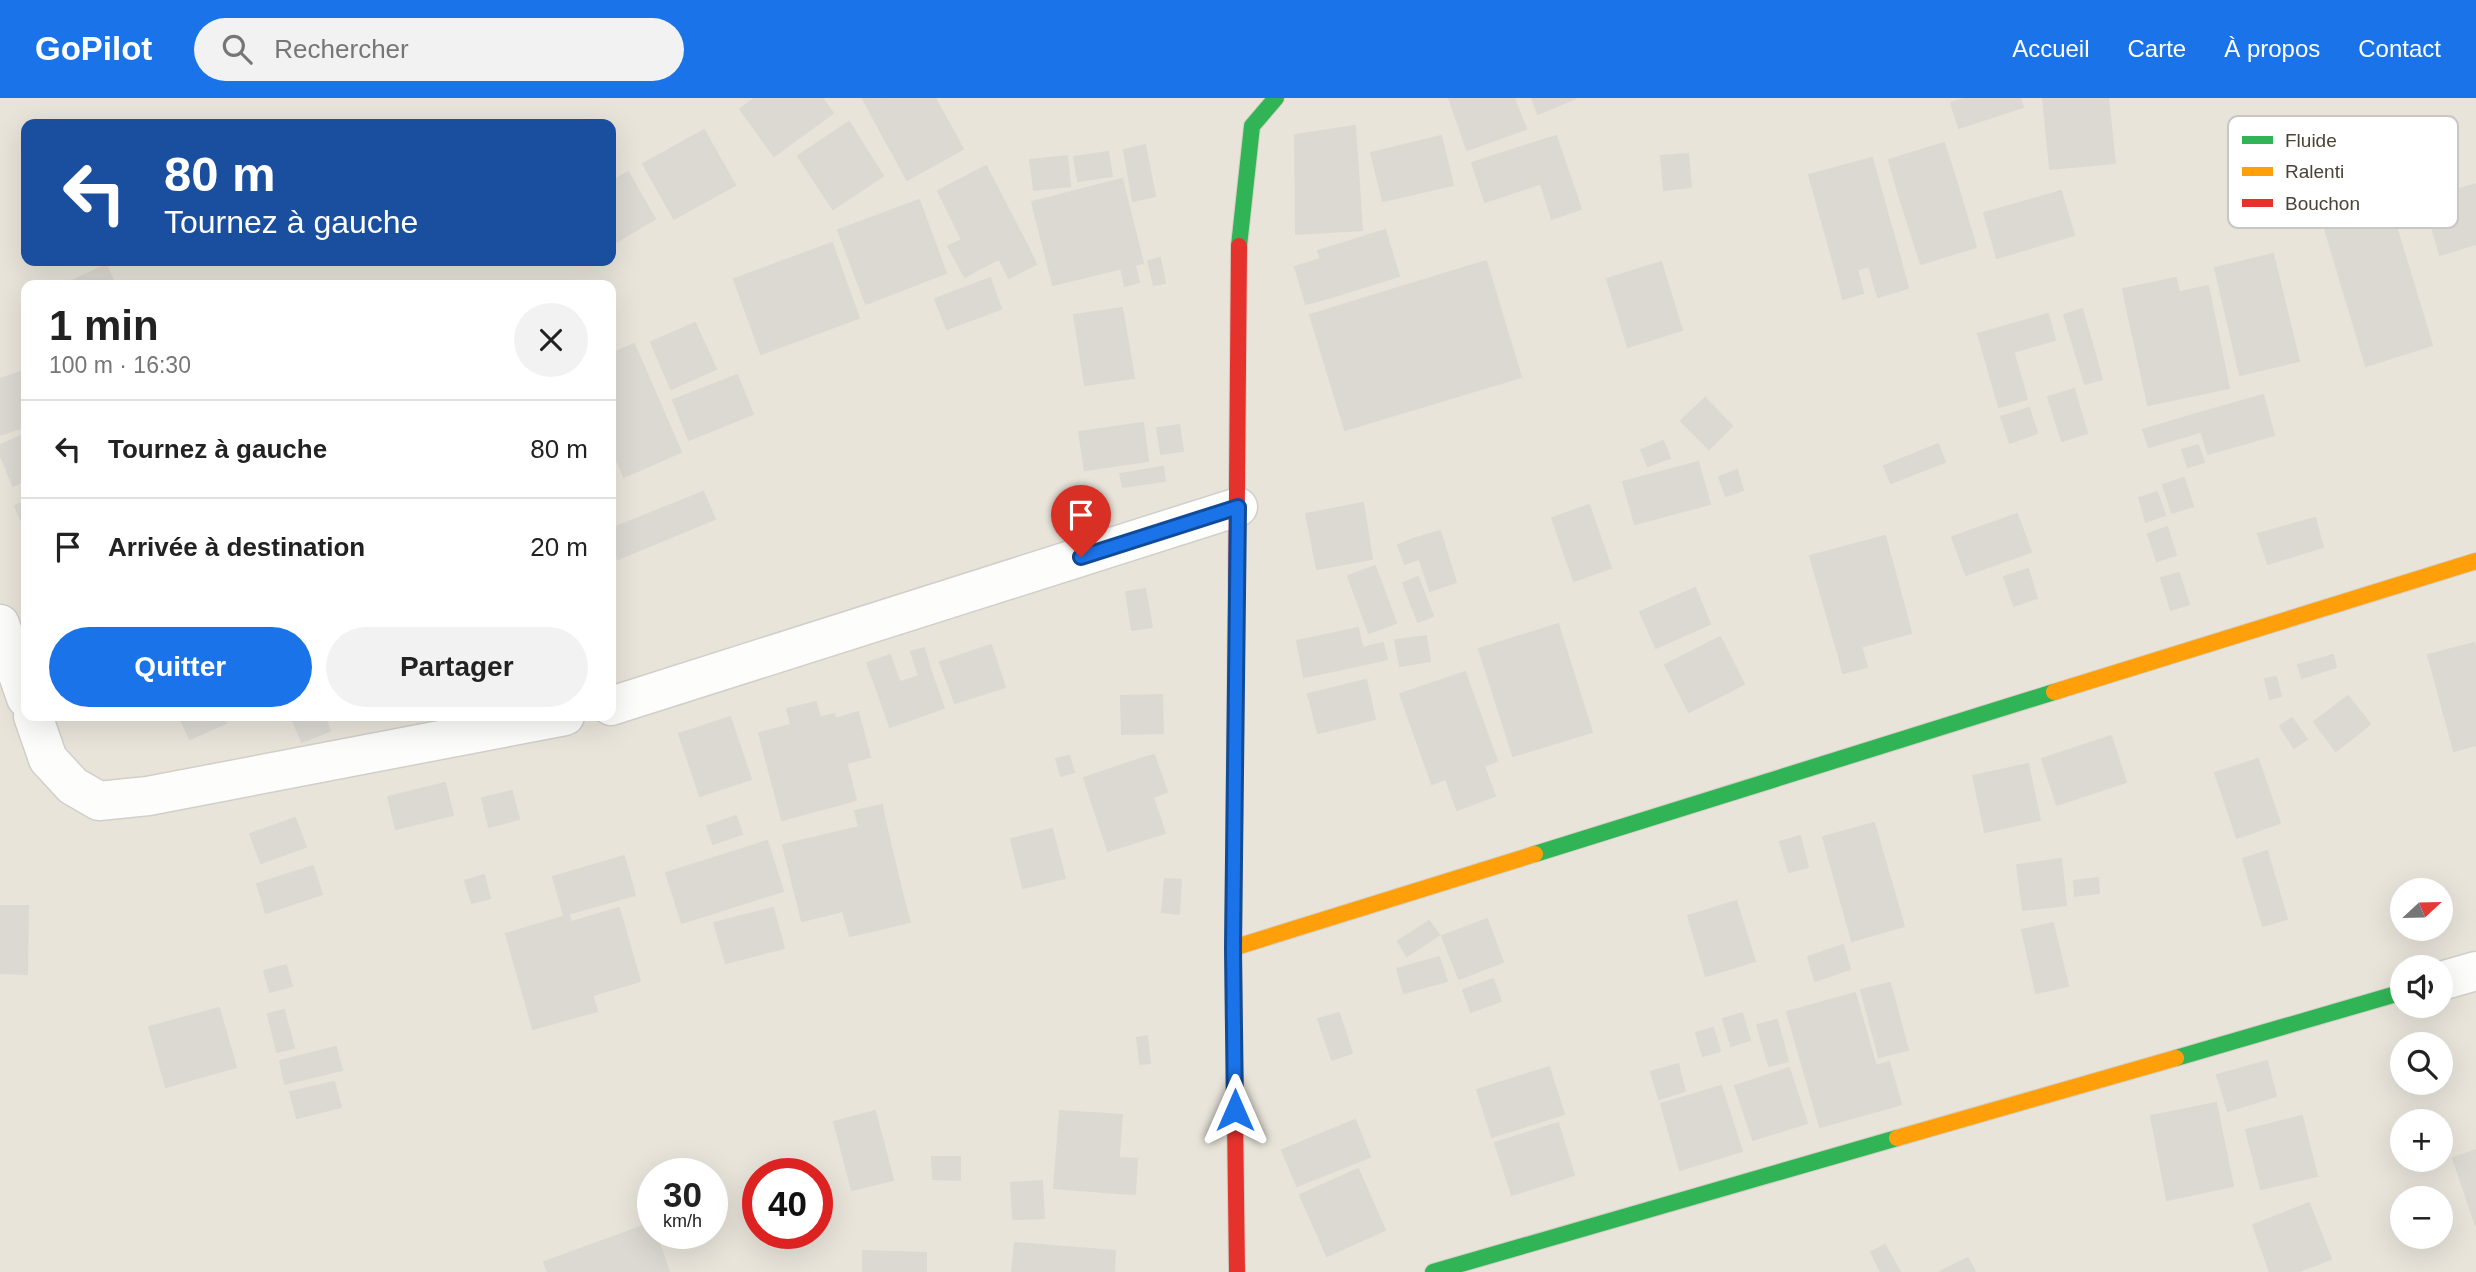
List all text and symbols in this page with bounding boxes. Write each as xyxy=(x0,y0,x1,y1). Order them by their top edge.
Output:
search box xyxy=(194,18,684,81)
text: GoPilot xyxy=(35,30,152,67)
icon: search xyxy=(218,30,256,68)
text: Rechercher xyxy=(274,34,409,64)
text: Accueil xyxy=(2012,35,2090,62)
text: Carte xyxy=(2128,35,2186,62)
text: À propos xyxy=(2224,35,2320,62)
text: Contact xyxy=(2358,35,2441,62)
legend xyxy=(2228,116,2458,228)
text: Fluide xyxy=(2285,130,2337,151)
icon: left xyxy=(49,147,140,238)
text: 80 m xyxy=(164,147,276,201)
text: Ralenti xyxy=(2285,161,2344,182)
text: Bouchon xyxy=(2285,193,2360,214)
text: Tournez à gauche xyxy=(164,204,418,240)
text: 1 min xyxy=(49,302,159,349)
button: close xyxy=(514,303,588,377)
text: 100 m · 16:30 xyxy=(49,352,191,378)
icon: left xyxy=(49,430,87,468)
text: Tournez à gauche xyxy=(108,434,327,464)
text: 80 m xyxy=(530,434,588,464)
pin xyxy=(1051,485,1111,557)
icon: arrive xyxy=(1062,496,1100,534)
icon: arrive xyxy=(49,528,87,566)
text: Arrivée à destination xyxy=(108,532,365,562)
text: 20 m xyxy=(530,532,588,562)
button: Quitter xyxy=(49,627,312,707)
button: Partager xyxy=(326,627,588,707)
north arrow xyxy=(2390,878,2454,942)
map controls xyxy=(2390,878,2453,1249)
button: sound xyxy=(2390,955,2453,1018)
button: search xyxy=(2390,1032,2453,1095)
position arrow xyxy=(1198,1073,1272,1147)
button: + xyxy=(2390,1109,2453,1172)
speed limit sign: 40 xyxy=(742,1158,833,1249)
text: 30 xyxy=(663,1175,702,1214)
button: − xyxy=(2390,1186,2453,1249)
text: km/h xyxy=(663,1211,702,1231)

